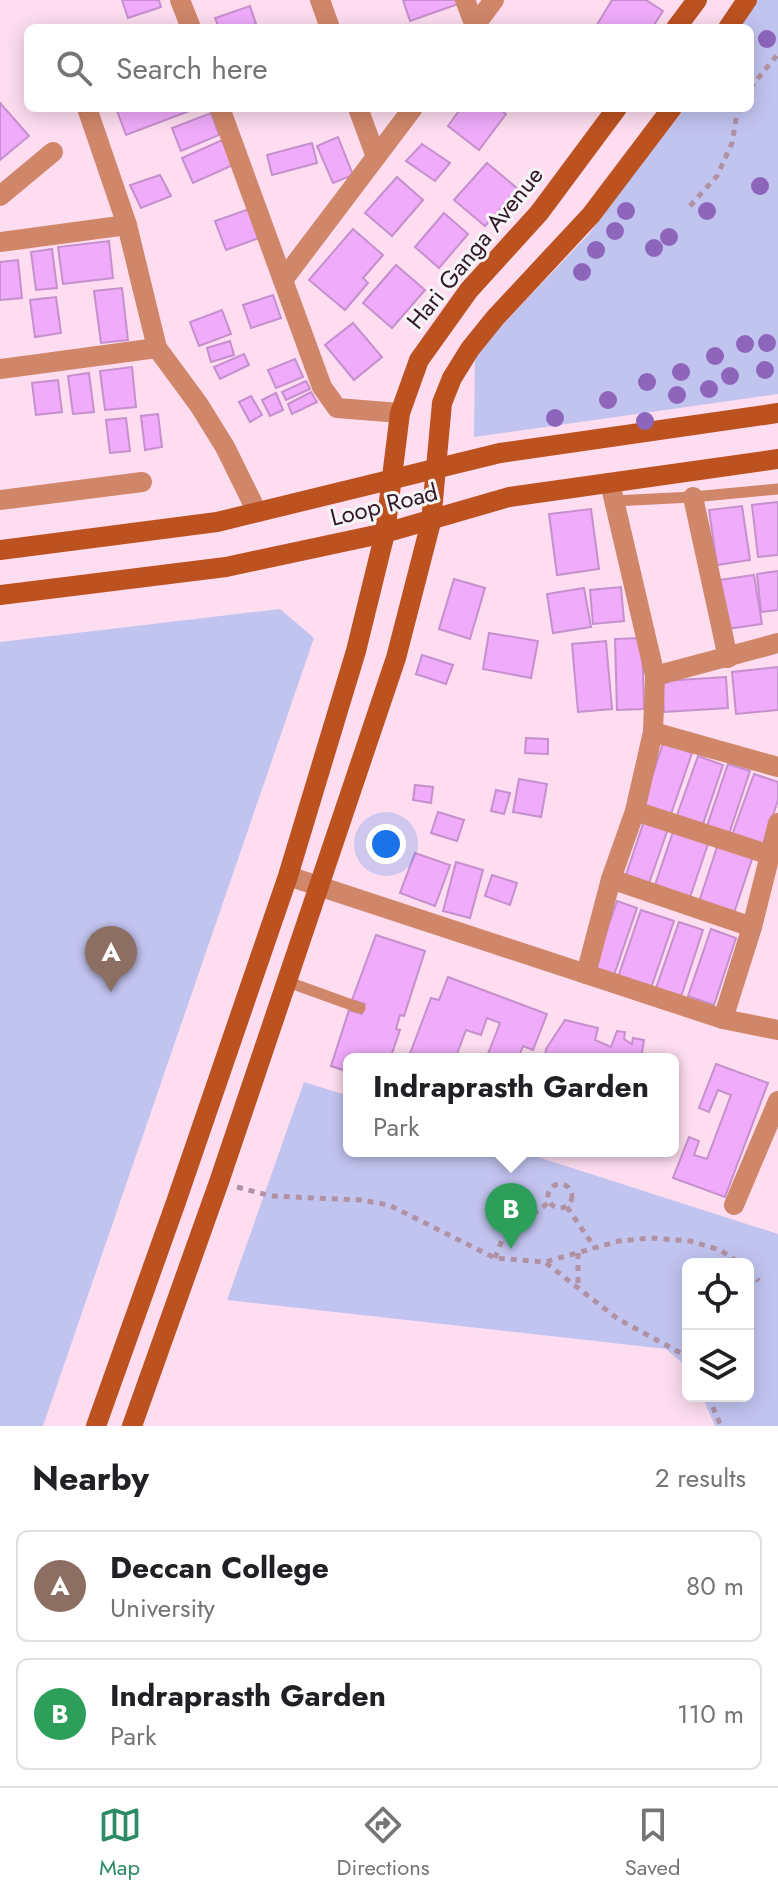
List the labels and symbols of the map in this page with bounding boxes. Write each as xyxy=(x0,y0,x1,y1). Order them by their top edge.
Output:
street label: Hari Ganga Avenue xyxy=(398,159,551,337)
street label: Loop Road xyxy=(326,474,441,535)
your location xyxy=(366,824,406,864)
pin: A xyxy=(85,926,137,992)
pin: B xyxy=(485,1183,537,1249)

